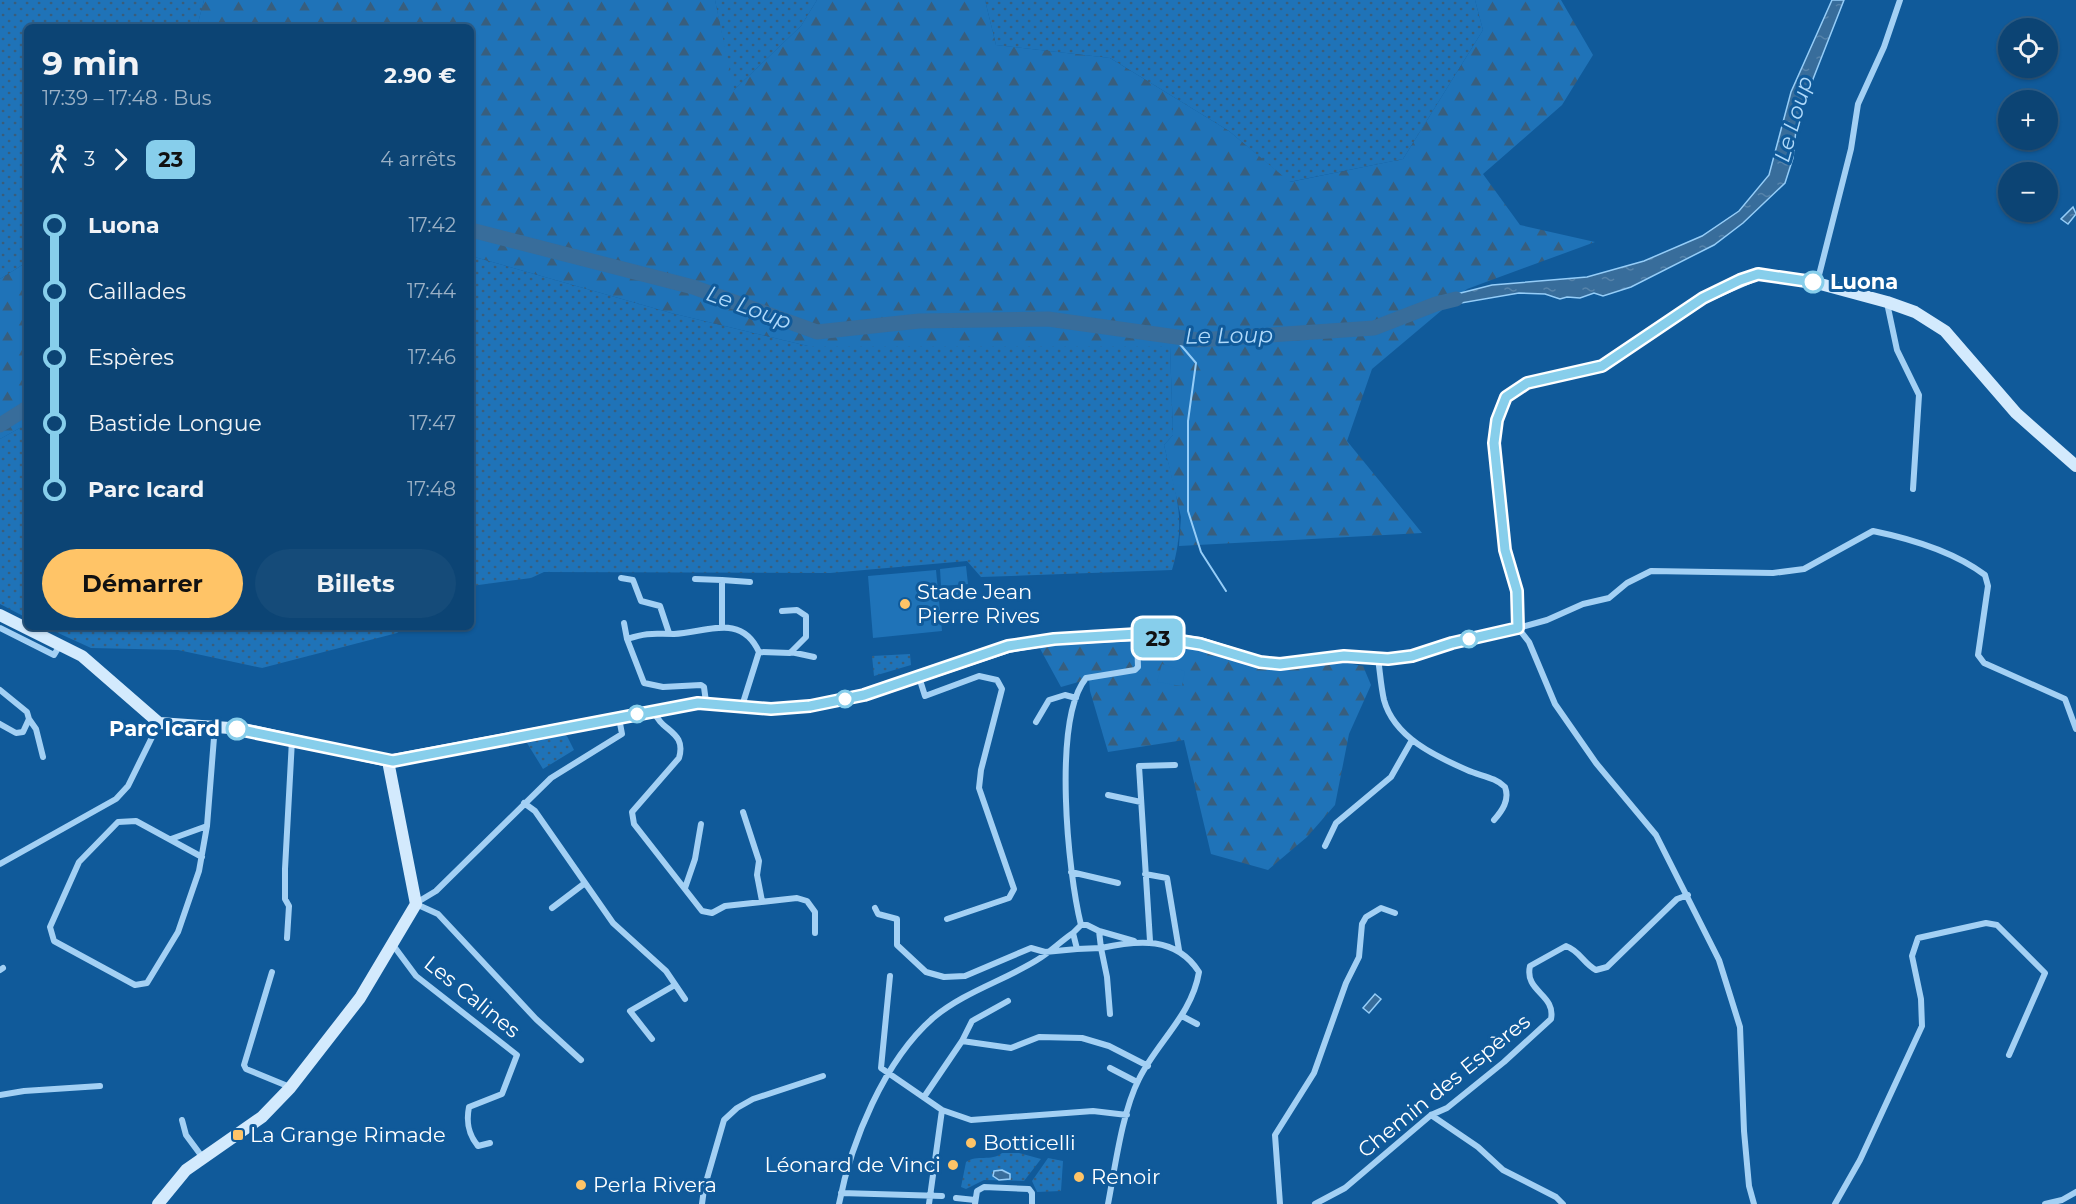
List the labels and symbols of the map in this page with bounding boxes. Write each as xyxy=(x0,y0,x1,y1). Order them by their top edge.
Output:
water label: Le Loup xyxy=(1768,73,1819,165)
place label: Luona xyxy=(1830,269,1898,294)
marker: Luona xyxy=(1802,271,1824,293)
water label: Le Loup xyxy=(703,280,795,335)
water label: Le Loup xyxy=(1185,321,1273,350)
place label: Stade Jean Pierre Rives xyxy=(917,579,1040,628)
marker: Stade Jean Pierre Rives xyxy=(898,597,912,611)
line badge: 23 xyxy=(1131,618,1185,658)
unlabelled marker xyxy=(1460,630,1478,648)
unlabelled marker xyxy=(836,690,854,708)
unlabelled marker xyxy=(628,705,646,723)
place label: Parc Icard xyxy=(109,716,220,741)
marker: Parc Icard xyxy=(226,718,248,740)
street label: Les Calines xyxy=(419,950,525,1043)
street label: Chemin des Espères xyxy=(1353,1008,1535,1163)
place label: La Grange Rimade xyxy=(250,1122,446,1147)
marker: La Grange Rimade xyxy=(231,1128,245,1142)
place label: Botticelli xyxy=(983,1130,1076,1155)
marker: Botticelli xyxy=(964,1136,978,1150)
place label: Léonard de Vinci xyxy=(765,1152,941,1177)
marker: Léonard de Vinci xyxy=(946,1158,960,1172)
place label: Renoir xyxy=(1091,1164,1160,1189)
marker: Renoir xyxy=(1072,1170,1086,1184)
place label: Perla Rivera xyxy=(593,1172,717,1197)
marker: Perla Rivera xyxy=(574,1178,588,1192)

